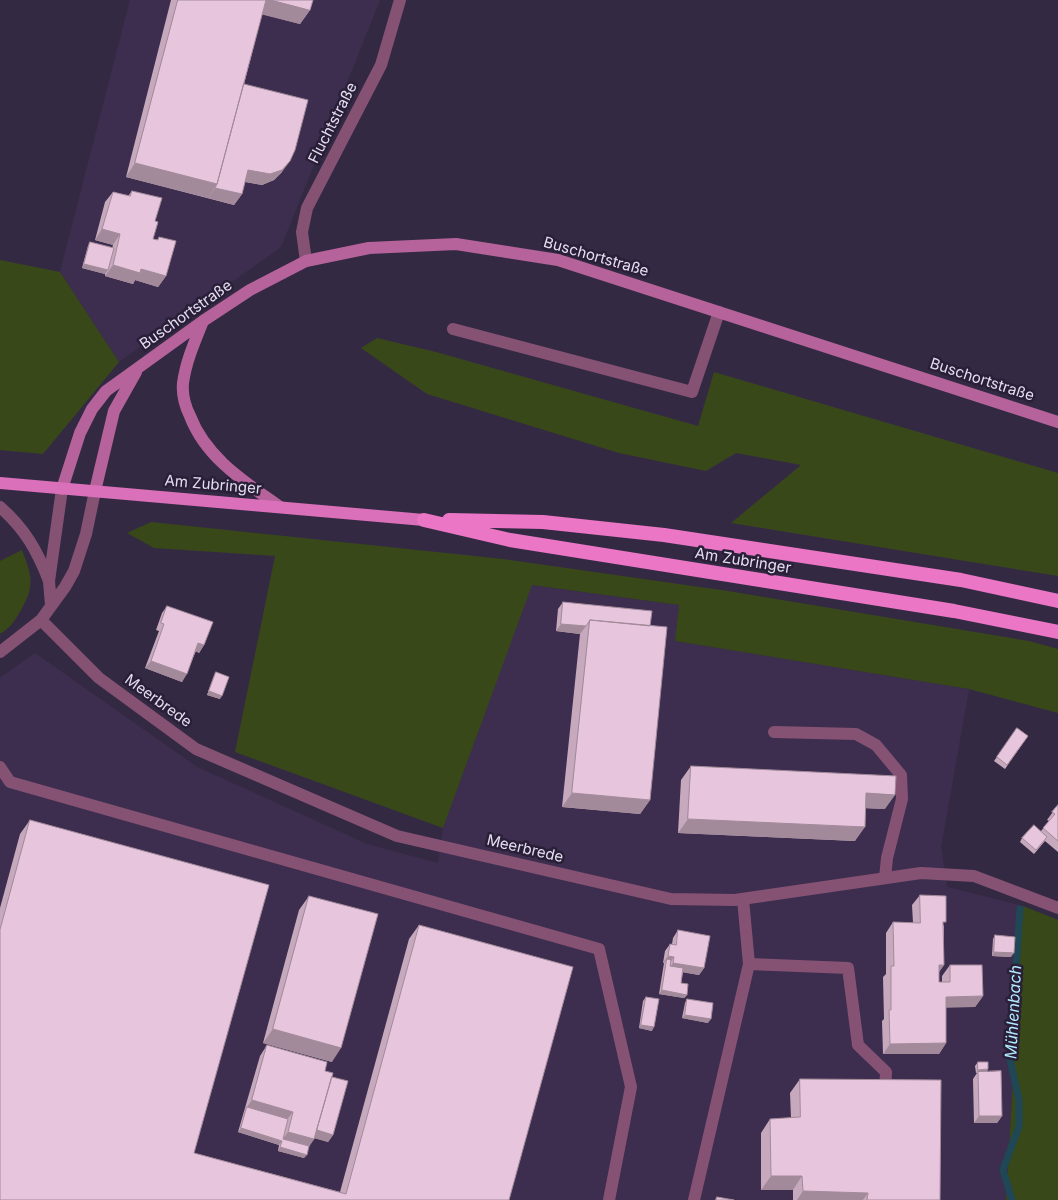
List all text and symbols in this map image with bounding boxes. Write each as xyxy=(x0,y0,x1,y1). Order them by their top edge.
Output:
street label: Fluchtstraße xyxy=(305,80,361,166)
street label: Buschortstraße xyxy=(541,233,651,281)
street label: Buschortstraße xyxy=(136,276,236,354)
street label: Buschortstraße xyxy=(928,355,1036,405)
street label: Am Zubringer xyxy=(164,472,262,498)
street label: Am Zubringer xyxy=(694,545,792,577)
street label: Meerbrede xyxy=(121,671,195,731)
street label: Meerbrede xyxy=(485,831,565,867)
water label: Mühlenbach xyxy=(1002,964,1026,1060)

